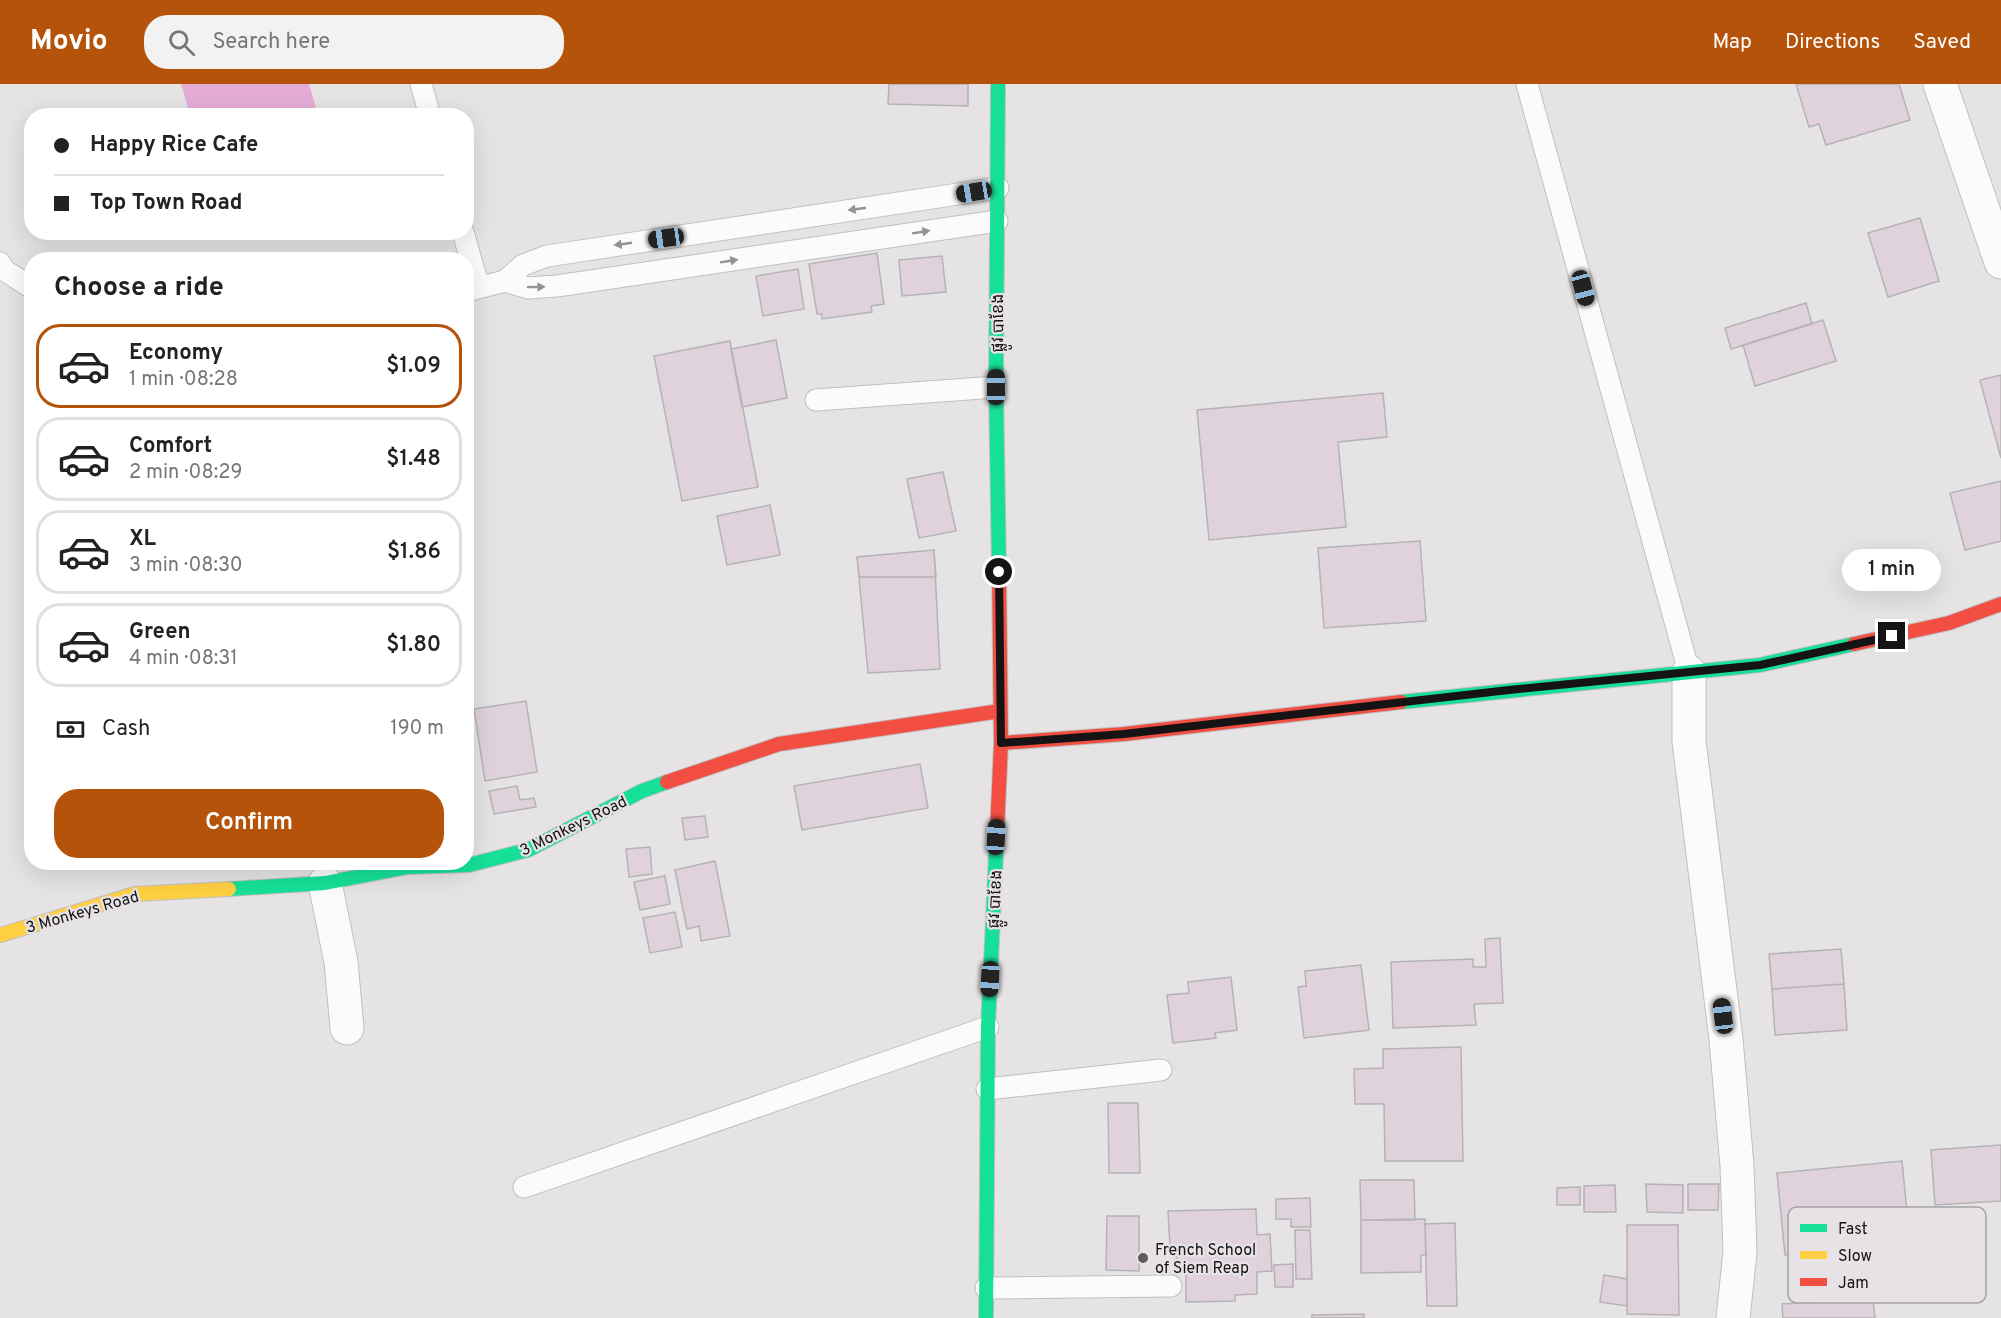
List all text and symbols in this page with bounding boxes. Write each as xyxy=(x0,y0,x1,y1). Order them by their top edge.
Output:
search box xyxy=(144,15,564,69)
text: Movio xyxy=(30,24,108,60)
icon: search xyxy=(165,26,198,59)
text: Search here xyxy=(213,29,330,56)
text: Map xyxy=(1712,29,1752,56)
text: Directions xyxy=(1785,29,1880,56)
text: Saved xyxy=(1913,29,1971,56)
text: Happy Rice Cafe xyxy=(90,132,258,159)
car xyxy=(955,180,993,204)
text: Top Town Road xyxy=(90,190,243,217)
one-way arrow xyxy=(847,205,866,214)
car xyxy=(647,227,685,249)
one-way arrow xyxy=(912,227,931,236)
one-way arrow xyxy=(613,240,632,249)
one-way arrow xyxy=(719,256,738,265)
car xyxy=(1570,268,1596,308)
text: Choose a ride xyxy=(54,271,224,305)
one-way arrow xyxy=(526,282,545,292)
street label: ផ្លូវ បាខែង xyxy=(988,294,1012,352)
icon: car xyxy=(57,339,111,393)
text: Economy xyxy=(129,340,223,367)
text: $1.09 xyxy=(386,353,441,380)
text: 1 min · 08:28 xyxy=(129,367,238,393)
car xyxy=(987,369,1005,405)
icon: car xyxy=(57,432,111,486)
text: Comfort xyxy=(129,433,212,460)
text: $1.48 xyxy=(386,446,441,473)
text: 2 min · 08:29 xyxy=(129,460,242,486)
icon: car xyxy=(57,525,111,579)
text: XL xyxy=(129,526,156,553)
text: $1.86 xyxy=(387,539,441,566)
callout: 1 min xyxy=(1842,549,1942,591)
text: 3 min · 08:30 xyxy=(129,553,243,579)
text: 1 min xyxy=(1868,557,1915,583)
route start xyxy=(985,558,1012,585)
icon: car xyxy=(57,618,111,672)
text: Green xyxy=(129,619,191,646)
route end xyxy=(1878,622,1905,649)
text: $1.80 xyxy=(386,632,441,659)
text: 4 min · 08:31 xyxy=(129,646,238,672)
icon: cash xyxy=(54,713,87,746)
text: Cash xyxy=(102,716,151,743)
text: 190 m xyxy=(390,716,444,742)
button: Confirm xyxy=(54,789,444,858)
street label: 3 Monkeys Road xyxy=(517,792,631,861)
car xyxy=(986,819,1006,855)
street label: ផ្លូវ បាខែង xyxy=(983,869,1010,929)
street label: 3 Monkeys Road xyxy=(24,887,141,939)
car xyxy=(980,961,1000,997)
car xyxy=(1712,997,1734,1035)
legend xyxy=(1788,1207,1986,1303)
text: Fast xyxy=(1838,1220,1868,1240)
place label: French School of Siem Reap xyxy=(1155,1241,1256,1279)
text: Slow xyxy=(1838,1247,1872,1267)
marker: French School of Siem Reap xyxy=(1136,1251,1150,1265)
text: Jam xyxy=(1838,1274,1869,1294)

